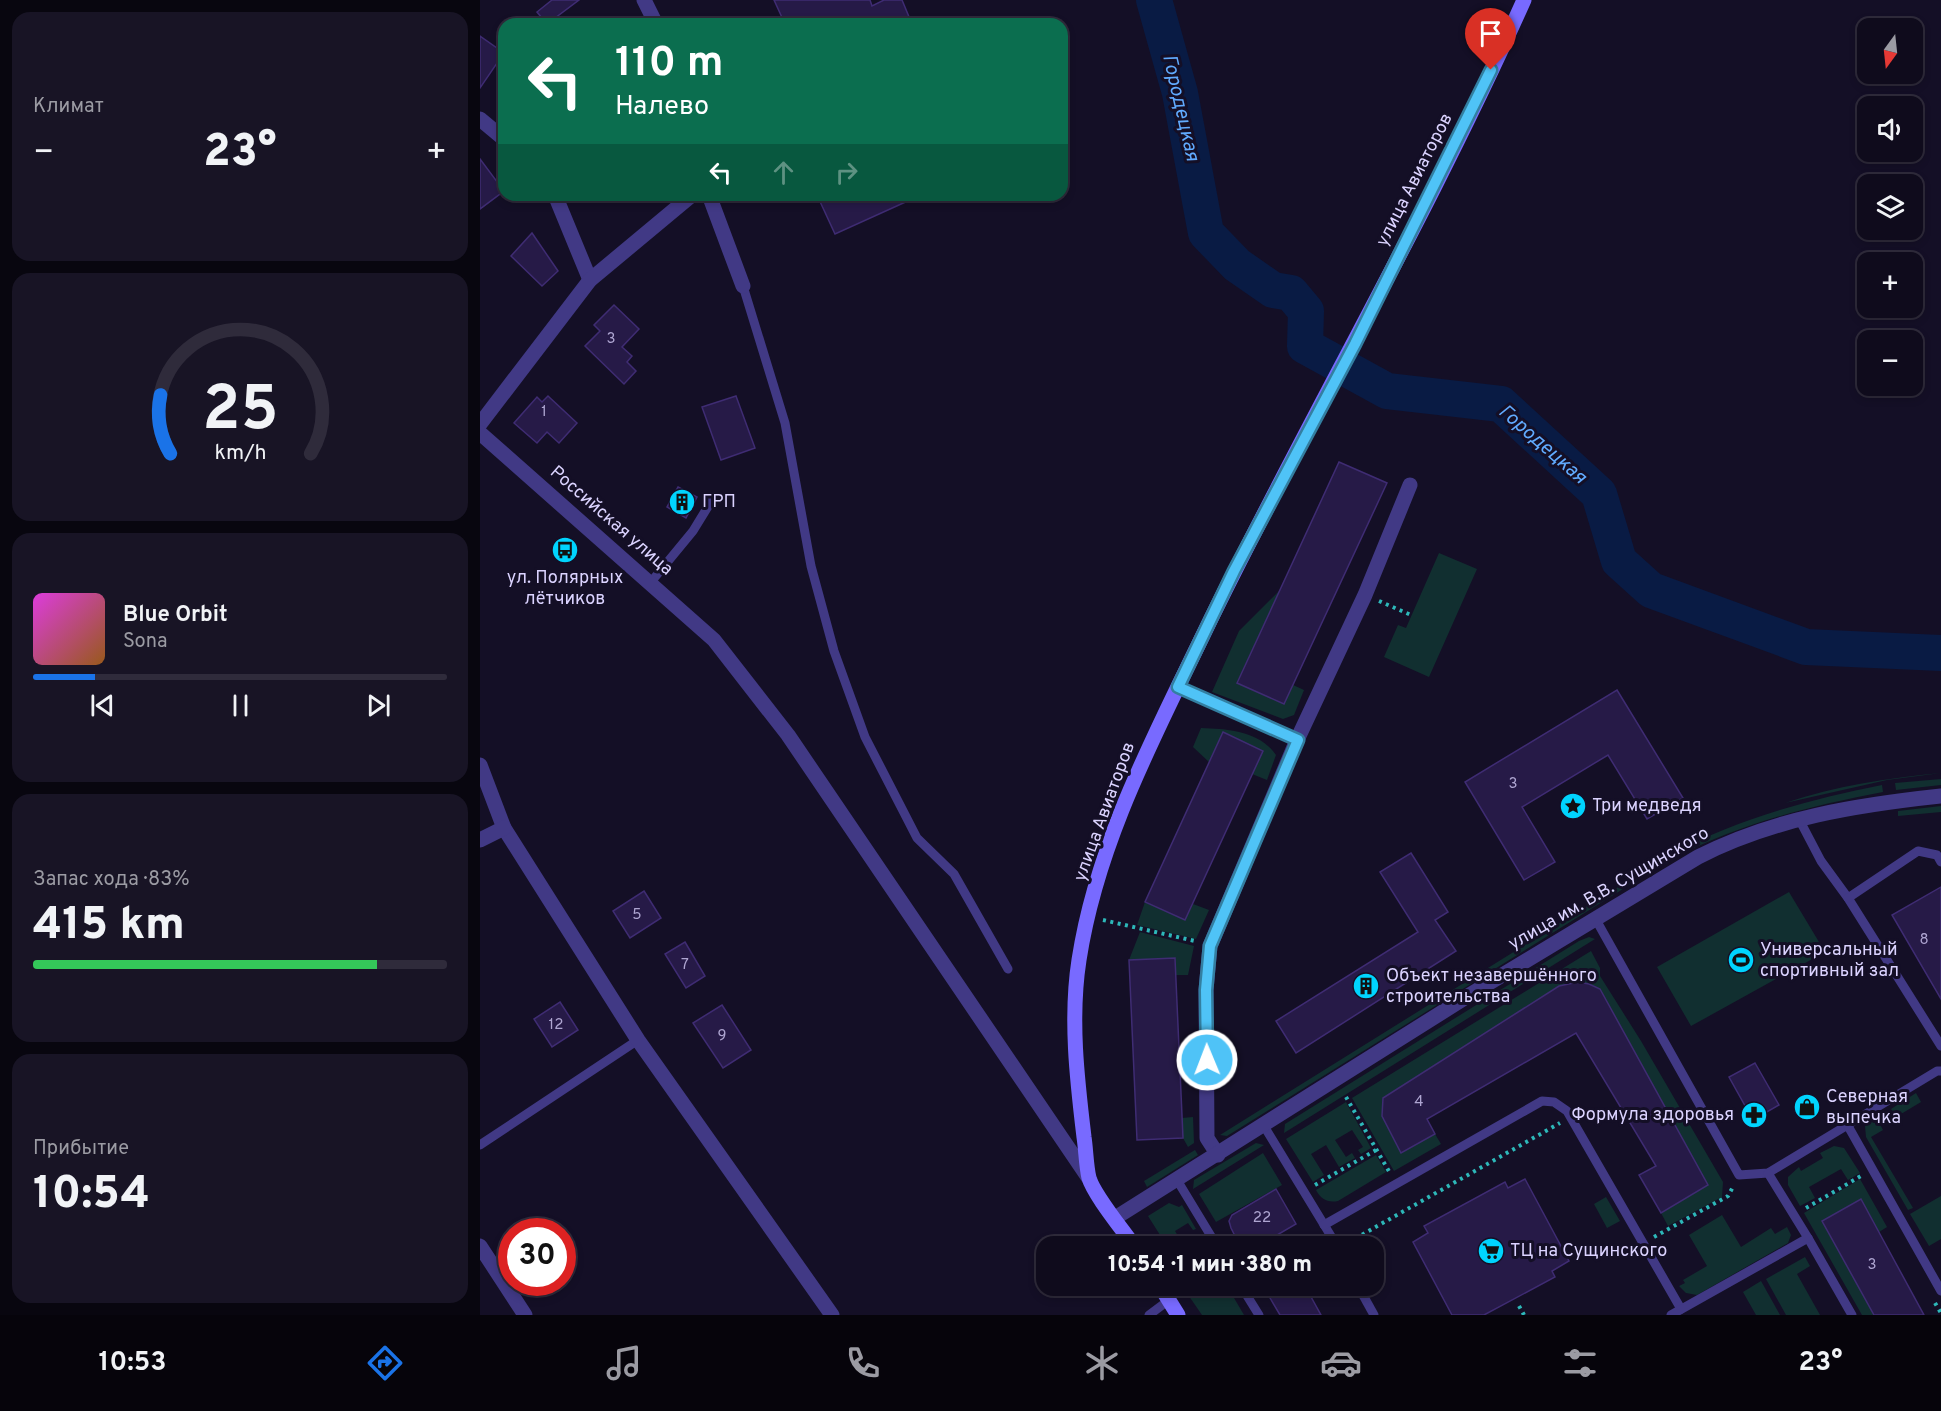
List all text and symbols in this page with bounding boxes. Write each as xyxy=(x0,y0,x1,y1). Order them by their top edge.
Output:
pin xyxy=(1465,8,1516,70)
icon: arrive xyxy=(1474,17,1507,50)
north arrow xyxy=(1857,18,1923,84)
map controls xyxy=(1857,18,1923,396)
text: 110 m xyxy=(615,38,724,91)
icon: left xyxy=(516,42,594,120)
water label: Городецкая xyxy=(1155,52,1205,165)
text: Налево xyxy=(615,90,709,124)
text: Климат xyxy=(33,94,104,120)
button: sound xyxy=(1857,96,1923,162)
street label: улица Авиаторов xyxy=(1371,109,1459,251)
text: 23° xyxy=(203,125,277,182)
text: − xyxy=(33,133,54,175)
text: + xyxy=(426,133,447,175)
icon: left xyxy=(704,156,737,189)
icon: ahead xyxy=(767,156,800,189)
icon: right xyxy=(830,156,863,189)
button: layers xyxy=(1857,174,1923,240)
button: + xyxy=(1857,252,1923,318)
house number: 3 xyxy=(606,330,616,349)
button: − xyxy=(1857,330,1923,396)
text: 25 xyxy=(202,373,278,452)
water label: Городецкая xyxy=(1492,399,1592,491)
house number: 1 xyxy=(541,403,547,422)
text: km/h xyxy=(214,440,266,467)
street label: Российская улица xyxy=(545,461,677,581)
building icon: ГРП xyxy=(667,487,697,517)
place label: ГРП xyxy=(702,491,736,514)
bus stop icon: ул. Полярных лётчиков xyxy=(550,535,580,565)
place label: ул. Полярных лётчиков xyxy=(507,567,623,611)
text: Blue Orbit xyxy=(123,602,228,629)
text: Sona xyxy=(123,629,168,655)
icon: previous xyxy=(86,689,119,722)
icon: pause xyxy=(224,689,257,722)
icon: next xyxy=(362,689,395,722)
street label: улица Авиаторов xyxy=(1069,739,1141,885)
house number: 3 xyxy=(1508,775,1518,794)
place icon: Три медведя xyxy=(1558,791,1588,821)
place label: Три медведя xyxy=(1592,795,1702,818)
street label: улица им. В.В. Сущинского xyxy=(1505,822,1713,956)
text: Запас хода · 83% xyxy=(33,867,190,893)
text: 415 km xyxy=(33,898,185,955)
house number: 5 xyxy=(632,906,642,925)
house number: 8 xyxy=(1919,931,1929,950)
place label: Универсальный спортивный зал xyxy=(1760,939,1899,983)
sports icon: Универсальный спортивный зал xyxy=(1726,945,1756,975)
house number: 7 xyxy=(681,956,689,975)
place label: Объект незавершённого строительства xyxy=(1386,965,1597,1009)
building icon: Объект незавершённого строительства xyxy=(1351,971,1381,1001)
house number: 12 xyxy=(549,1016,563,1035)
house number: 9 xyxy=(718,1027,726,1046)
position arrow xyxy=(1175,1028,1239,1092)
place label: Северная выпечка xyxy=(1826,1086,1908,1130)
shop icon: Северная выпечка xyxy=(1792,1092,1822,1122)
house number: 4 xyxy=(1414,1093,1424,1112)
pharmacy icon: Формула здоровья xyxy=(1739,1100,1769,1130)
place label: Формула здоровья xyxy=(1571,1104,1734,1127)
text: Прибытие xyxy=(33,1136,129,1162)
text: 10:54 xyxy=(33,1167,150,1224)
house number: 22 xyxy=(1253,1209,1271,1228)
speed limit sign: 30 xyxy=(498,1218,576,1296)
supermarket icon: ТЦ на Сущинского xyxy=(1476,1236,1506,1266)
place label: ТЦ на Сущинского xyxy=(1510,1240,1667,1263)
text: 10:54 · 1 мин · 380 m xyxy=(1108,1252,1312,1279)
house number: 3 xyxy=(1867,1256,1877,1275)
icon: directions xyxy=(364,1342,406,1384)
icon: music xyxy=(603,1342,645,1384)
icon: phone xyxy=(842,1342,884,1384)
icon: climate xyxy=(1081,1342,1123,1384)
icon: car xyxy=(1320,1342,1362,1384)
icon: filters xyxy=(1559,1342,1601,1384)
text: 10:53 xyxy=(99,1346,166,1380)
text: 23° xyxy=(1798,1346,1842,1380)

